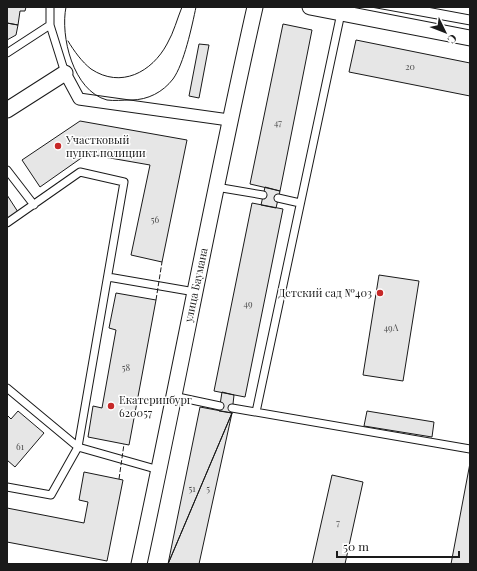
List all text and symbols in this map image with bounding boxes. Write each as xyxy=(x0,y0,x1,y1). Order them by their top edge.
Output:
north arrow xyxy=(425,12,465,52)
text: С xyxy=(444,31,461,47)
house number: 20 xyxy=(405,60,415,72)
house number: 47 xyxy=(274,116,282,128)
place label: Участковый пункт полиции xyxy=(65,132,146,160)
marker: Участковый пункт полиции xyxy=(53,141,63,151)
house number: 56 xyxy=(151,213,160,225)
street label: улица Баумана xyxy=(180,246,211,324)
place label: Детский сад №403 xyxy=(279,285,372,300)
marker: Детский сад №403 xyxy=(375,288,385,298)
house number: 49 xyxy=(243,297,253,309)
house number: 49А xyxy=(384,321,399,333)
house number: 58 xyxy=(122,361,131,373)
place label: Екатеринбург 620057 xyxy=(119,392,192,420)
marker: Екатеринбург 620057 xyxy=(106,401,116,411)
house number: 61 xyxy=(16,440,25,452)
house number: 51 xyxy=(188,482,196,494)
house number: 5 xyxy=(206,482,210,494)
house number: 7 xyxy=(336,516,340,528)
scale bar xyxy=(337,533,459,559)
text: 50 m xyxy=(343,538,369,554)

